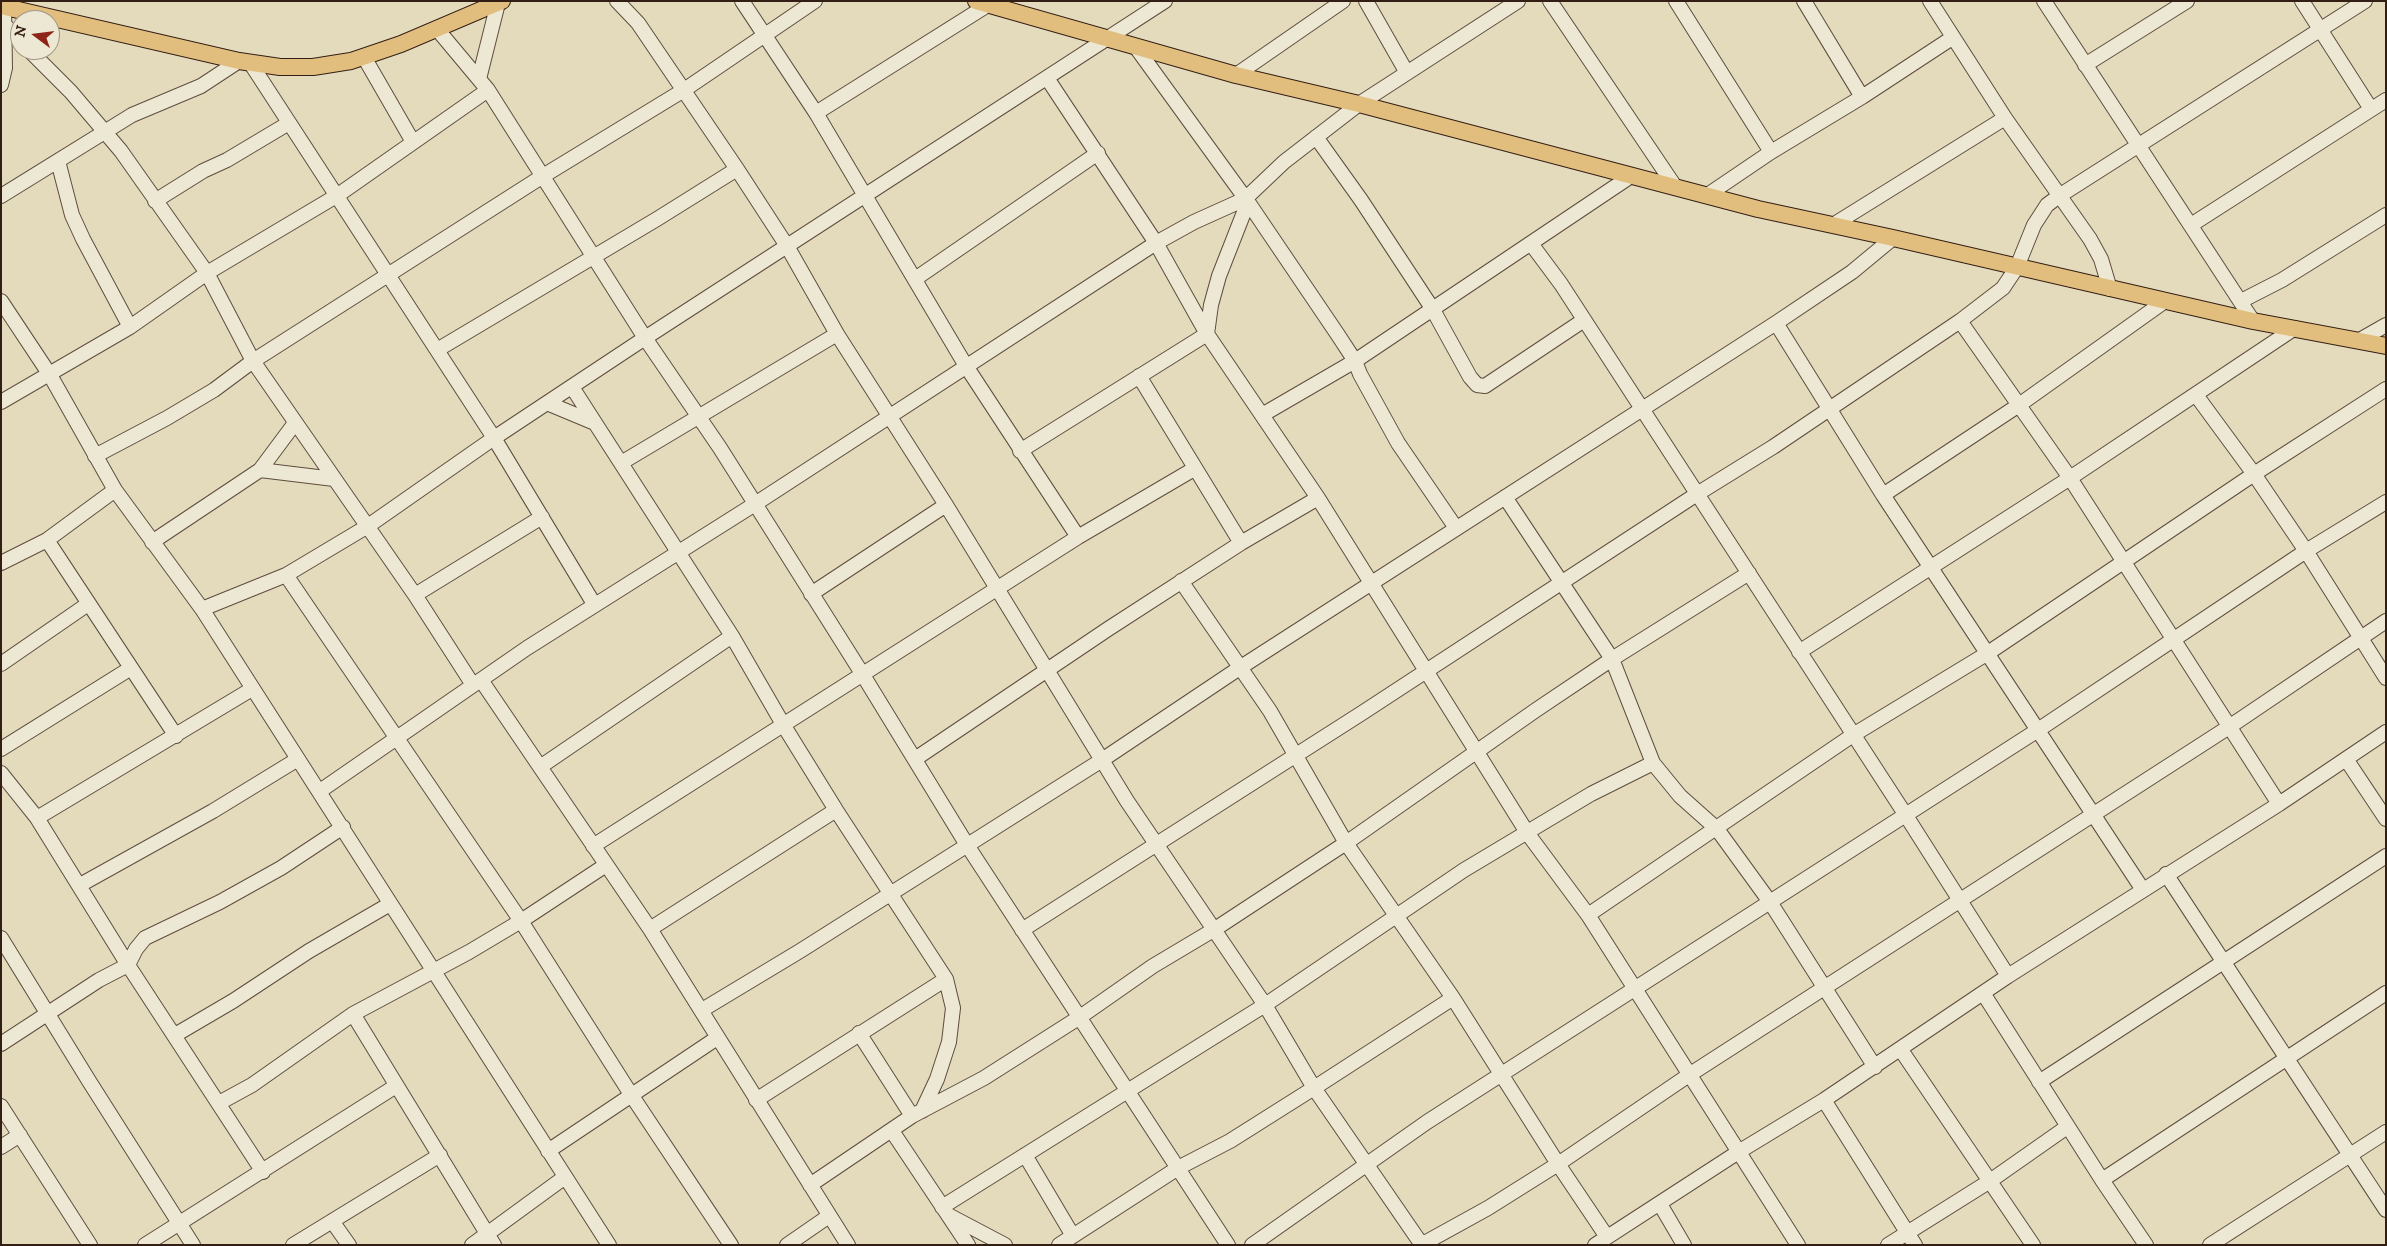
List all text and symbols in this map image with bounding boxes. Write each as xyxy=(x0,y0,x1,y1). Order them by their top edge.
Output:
north arrow xyxy=(10,10,60,60)
text: N xyxy=(11,23,32,39)

